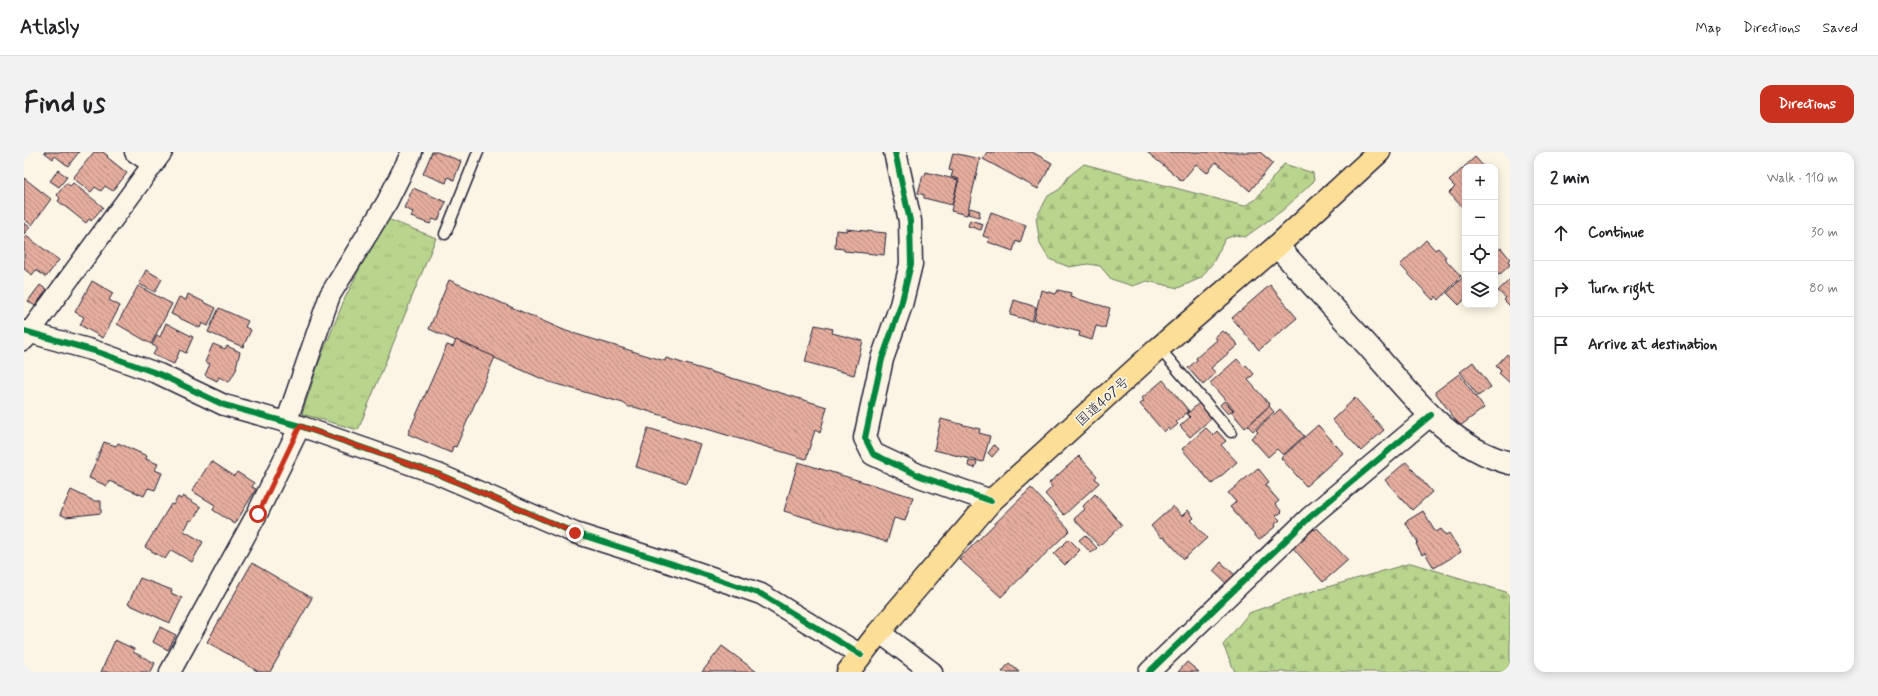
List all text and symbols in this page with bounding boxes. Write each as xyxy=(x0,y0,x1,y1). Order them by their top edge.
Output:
text: Atlasly xyxy=(20,15,79,40)
text: Map xyxy=(1695,19,1721,37)
text: Directions xyxy=(1743,19,1801,37)
text: Saved xyxy=(1823,19,1858,37)
button: Directions xyxy=(1760,85,1854,123)
text: Find us xyxy=(24,86,105,123)
map controls xyxy=(1462,164,1498,308)
button: + xyxy=(1462,164,1498,200)
text: 2 min xyxy=(1550,167,1590,189)
text: Walk · 110 m xyxy=(1767,170,1838,187)
button: − xyxy=(1462,200,1498,236)
icon: ahead xyxy=(1550,222,1572,244)
text: Continue xyxy=(1588,223,1644,243)
text: 30 m xyxy=(1811,224,1838,241)
button: locate xyxy=(1462,236,1498,272)
button: layers xyxy=(1462,272,1498,308)
icon: right xyxy=(1550,278,1572,300)
text: Turn right xyxy=(1588,279,1655,299)
text: 80 m xyxy=(1809,280,1838,297)
icon: arrive xyxy=(1550,334,1572,356)
text: Arrive at destination xyxy=(1588,335,1717,355)
street label: 国道407号 xyxy=(1072,373,1133,431)
route start xyxy=(249,505,267,523)
route end xyxy=(566,524,584,542)

